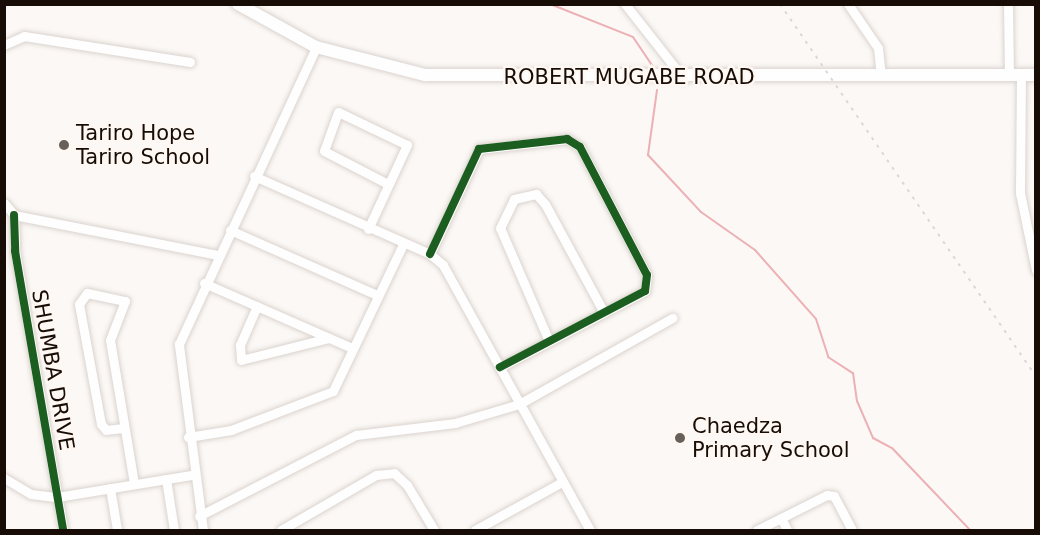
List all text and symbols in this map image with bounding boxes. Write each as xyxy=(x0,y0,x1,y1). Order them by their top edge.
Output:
street label: ROBERT MUGABE ROAD xyxy=(503,64,755,90)
place label: Tariro Hope Tariro School xyxy=(76,120,210,170)
marker: Tariro Hope Tariro School xyxy=(57,138,71,152)
street label: SHUMBA DRIVE xyxy=(26,288,80,452)
place label: Chaedza Primary School xyxy=(692,413,850,463)
marker: Chaedza Primary School xyxy=(673,431,687,445)

